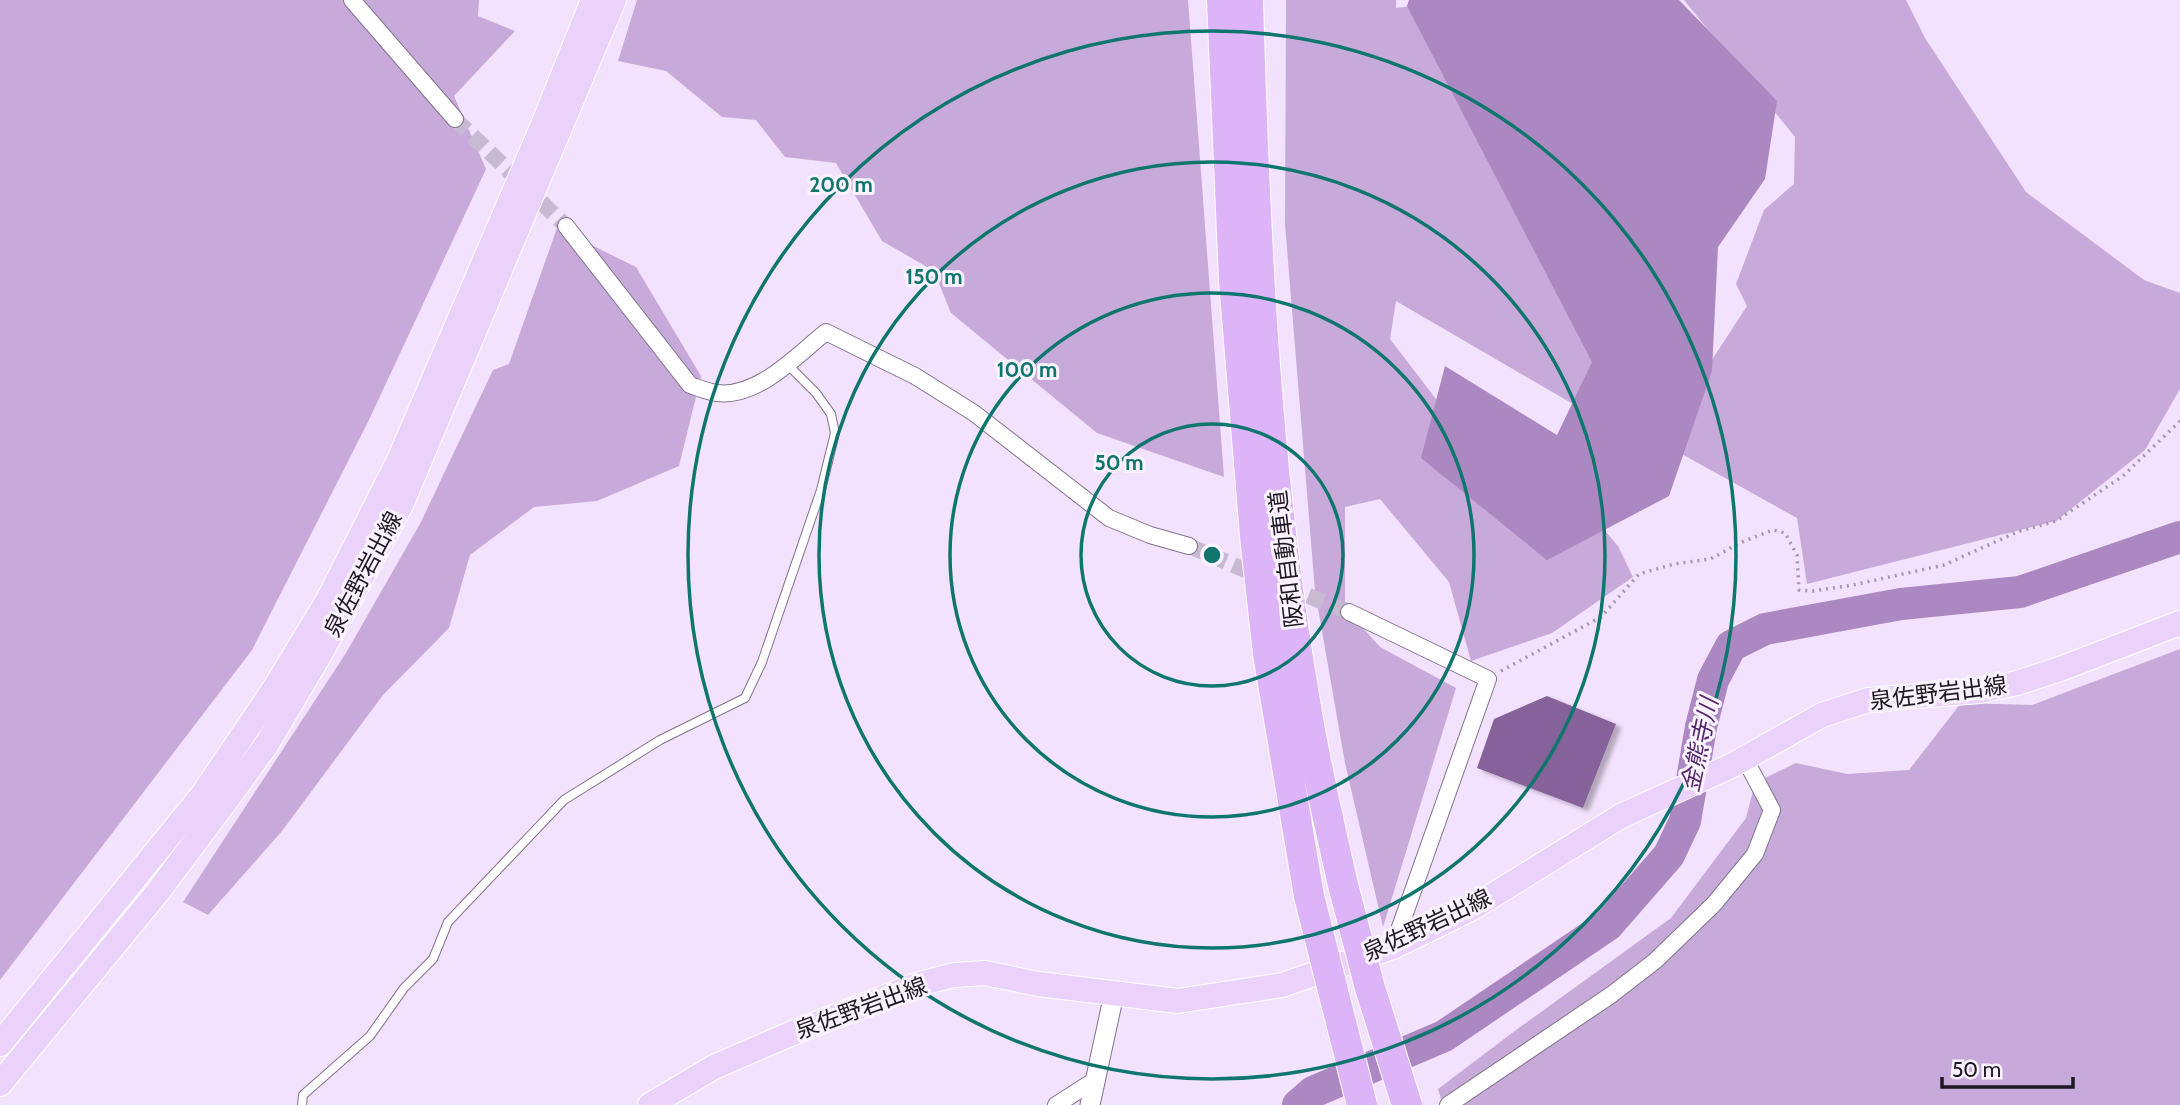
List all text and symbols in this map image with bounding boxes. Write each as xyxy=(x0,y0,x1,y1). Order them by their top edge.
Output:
text: 200 m xyxy=(809,172,873,197)
text: 150 m xyxy=(906,264,962,289)
text: 100 m xyxy=(997,357,1057,382)
text: 50 m xyxy=(1094,450,1144,475)
street label: 阪和自動車道 xyxy=(1264,489,1308,629)
street label: 泉佐野岩出線 xyxy=(318,507,408,641)
centre of rings xyxy=(1200,543,1224,567)
street label: 泉佐野岩出線 xyxy=(1868,671,2008,715)
water label: 金熊寺川 xyxy=(1675,692,1724,795)
street label: 泉佐野岩出線 xyxy=(1359,883,1495,967)
street label: 泉佐野岩出線 xyxy=(791,971,931,1045)
scale bar xyxy=(1942,1046,2073,1090)
text: 50 m xyxy=(1952,1057,2001,1082)

